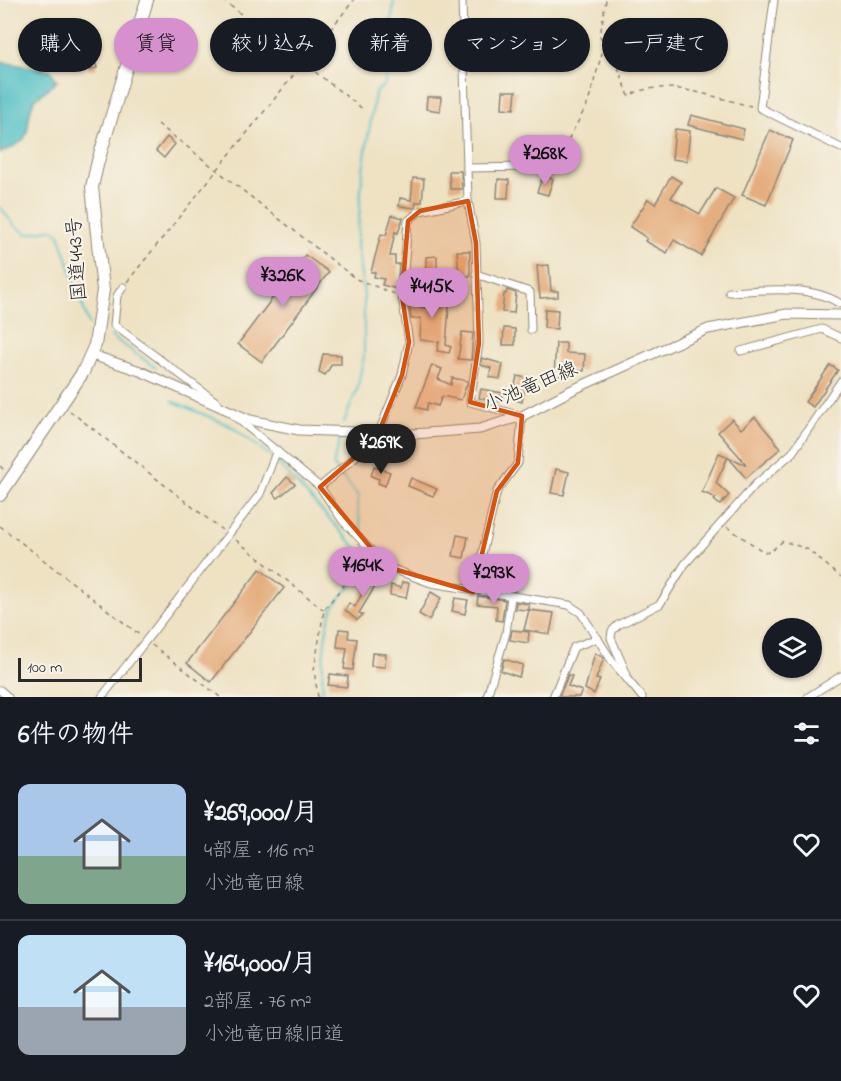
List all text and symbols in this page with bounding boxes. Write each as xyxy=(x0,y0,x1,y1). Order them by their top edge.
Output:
chip: 購入 xyxy=(18,18,102,72)
chip: 賃貸 xyxy=(114,18,198,72)
chip: 絞り込み xyxy=(210,18,336,72)
chip: 新着 xyxy=(348,18,432,72)
chip: マンション xyxy=(444,18,590,72)
chip: 一戸建て xyxy=(602,18,728,72)
pin: ¥268K xyxy=(503,135,587,186)
text: ¥268K xyxy=(523,140,567,169)
street label: 国道443号 xyxy=(61,216,95,302)
pin: ¥326K xyxy=(241,257,325,308)
text: ¥326K xyxy=(261,262,305,291)
pin: ¥415K xyxy=(390,268,474,319)
text: ¥415K xyxy=(410,273,454,302)
street label: 小池竜田線 xyxy=(479,355,583,421)
pin: ¥269K xyxy=(339,424,423,475)
text: ¥269K xyxy=(360,429,402,458)
pin: ¥164K xyxy=(321,547,405,598)
text: ¥164K xyxy=(343,552,383,581)
pin: ¥293K xyxy=(452,554,536,605)
text: ¥293K xyxy=(473,559,515,588)
map controls xyxy=(762,618,822,678)
button: layers xyxy=(762,618,822,678)
scale bar xyxy=(18,655,142,682)
text: 100 m xyxy=(27,656,62,680)
text: 6件の物件 xyxy=(18,717,133,755)
icon: filters xyxy=(790,717,823,750)
text: ¥269,000/月 xyxy=(204,795,319,833)
icon: home xyxy=(66,808,138,880)
icon: heart xyxy=(790,828,823,861)
text: 4部屋 · 116 m² xyxy=(204,837,314,866)
text: 小池竜田線 xyxy=(204,870,304,899)
text: ¥164,000/月 xyxy=(204,946,317,984)
icon: home xyxy=(66,959,138,1031)
icon: heart xyxy=(790,979,823,1012)
text: 2部屋 · 76 m² xyxy=(204,988,312,1017)
text: 小池竜田線旧道 xyxy=(204,1021,344,1050)

